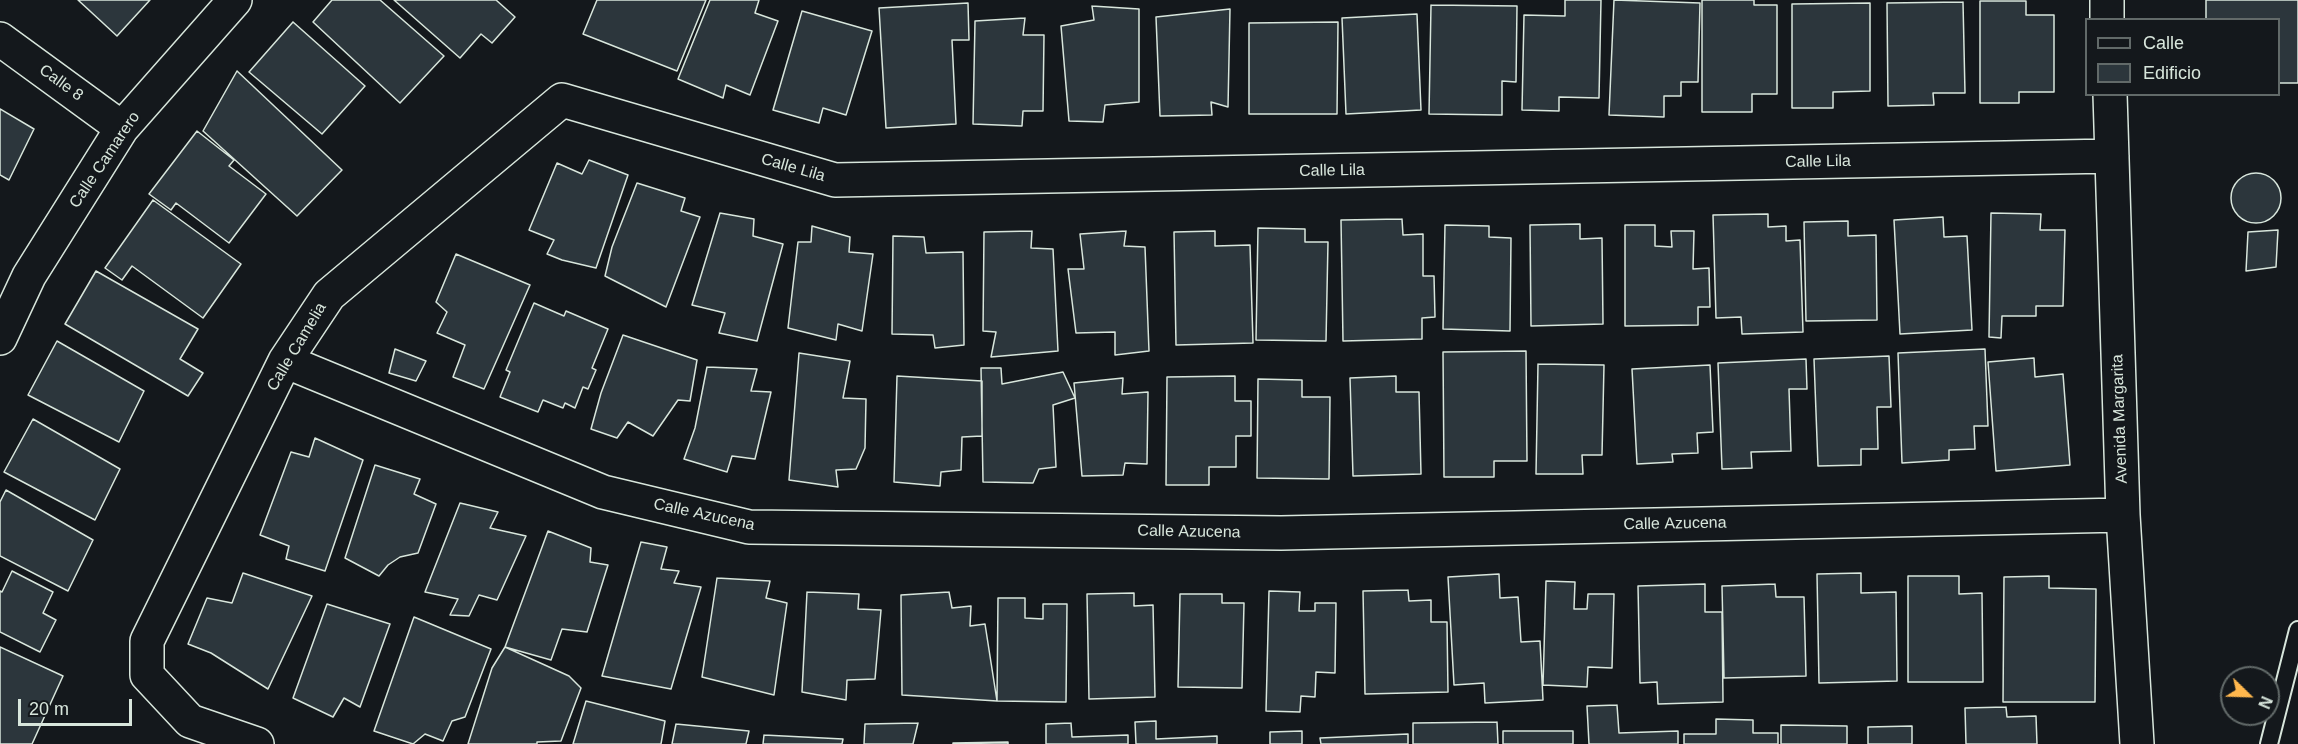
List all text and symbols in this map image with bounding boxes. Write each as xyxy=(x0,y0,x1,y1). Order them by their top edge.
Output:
legend xyxy=(2085,18,2280,96)
text: Calle xyxy=(2143,33,2184,53)
street label: Calle 8 xyxy=(35,61,87,105)
text: Edificio xyxy=(2143,63,2201,83)
street label: Calle Camarero xyxy=(66,108,144,212)
street label: Calle Lila xyxy=(759,150,827,186)
street label: Calle Lila xyxy=(1785,152,1851,172)
street label: Calle Lila xyxy=(1299,161,1365,181)
street label: Calle Camelia xyxy=(263,299,331,395)
street label: Avenida Margarita xyxy=(2108,354,2132,484)
street label: Calle Azucena xyxy=(652,495,756,535)
street label: Calle Azucena xyxy=(1623,514,1727,534)
street label: Calle Azucena xyxy=(1137,522,1241,542)
north arrow xyxy=(2220,666,2280,726)
scale bar xyxy=(21,687,135,725)
text: N xyxy=(2255,694,2275,711)
text: 20 m xyxy=(29,699,69,719)

